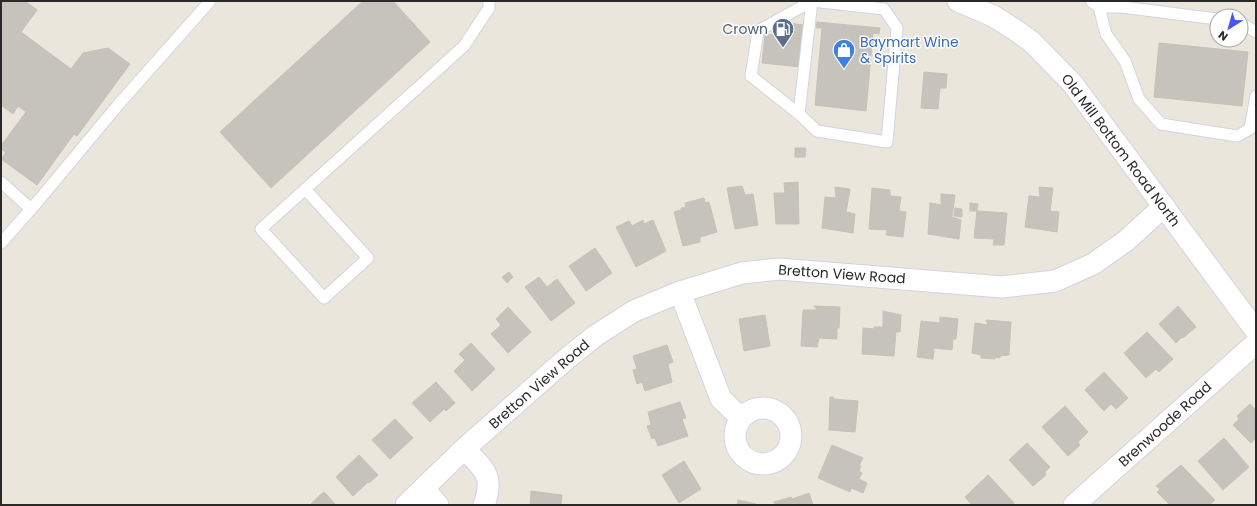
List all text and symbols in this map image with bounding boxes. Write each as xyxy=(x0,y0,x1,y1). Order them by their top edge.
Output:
north arrow xyxy=(1209,8,1249,48)
fuel station icon: Crown xyxy=(770,16,796,49)
place label: Crown xyxy=(723,19,768,39)
text: N xyxy=(1215,27,1231,45)
place label: Baymart Wine & Spirits xyxy=(860,32,959,68)
shop icon: Baymart Wine & Spirits xyxy=(831,37,857,70)
street label: Old Mill Bottom Road North xyxy=(1057,69,1185,231)
street label: Bretton View Road xyxy=(778,260,906,288)
street label: Bretton View Road xyxy=(484,335,594,433)
street label: Brenwoode Road xyxy=(1114,377,1216,471)

